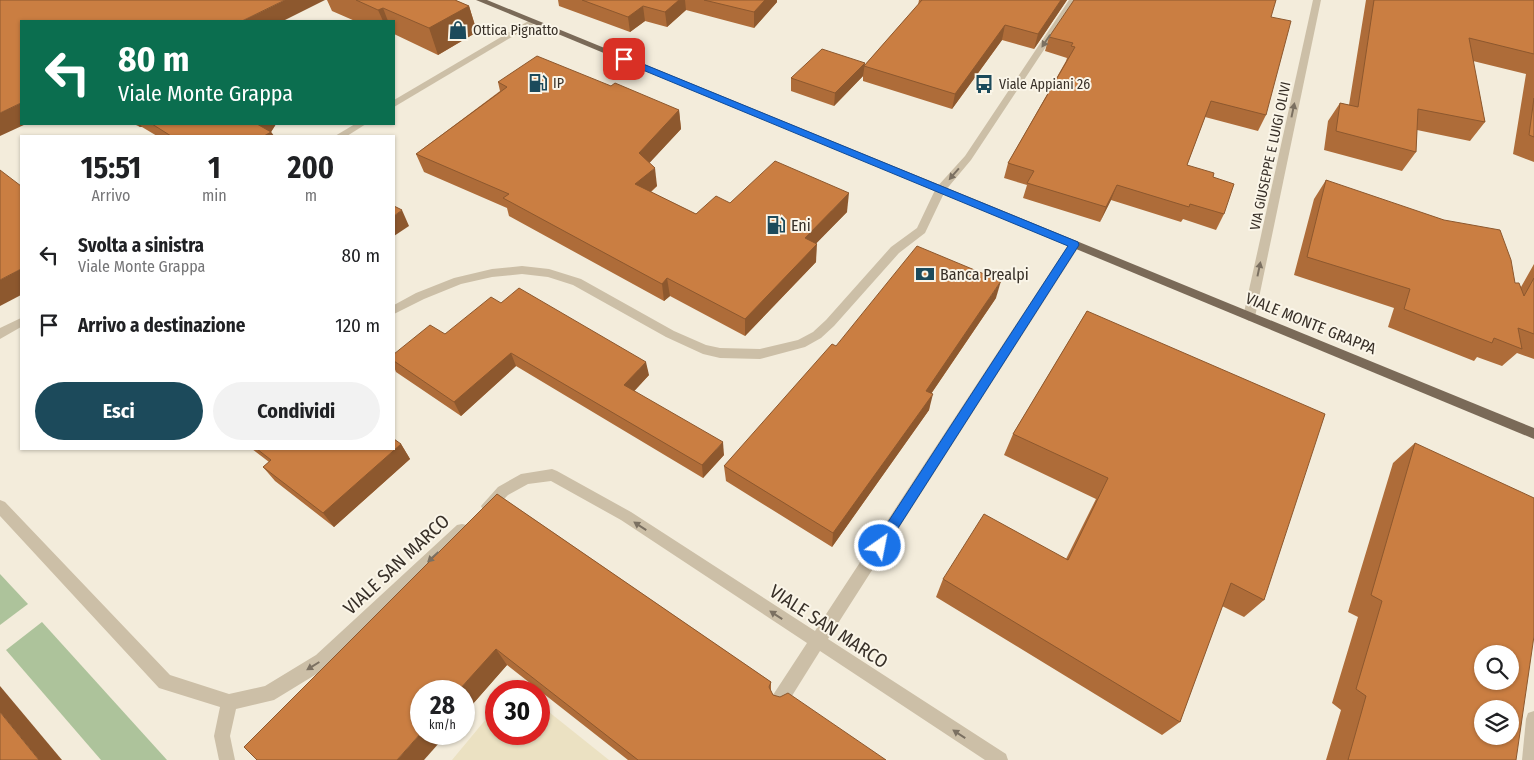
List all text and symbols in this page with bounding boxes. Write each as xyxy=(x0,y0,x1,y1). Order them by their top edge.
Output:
shop icon: Ottica Pignatto xyxy=(447,19,469,41)
place label: Ottica Pignatto xyxy=(473,22,558,39)
one-way arrow xyxy=(1041,34,1051,47)
text: 80 m xyxy=(118,38,190,80)
pin xyxy=(603,38,645,80)
icon: left xyxy=(35,40,100,105)
icon: arrive xyxy=(610,45,638,73)
fuel station icon: IP xyxy=(527,72,549,94)
bus stop icon: Viale Appiani 26 xyxy=(973,73,995,95)
place label: IP xyxy=(553,75,564,92)
place label: Viale Appiani 26 xyxy=(999,76,1090,93)
text: Viale Monte Grappa xyxy=(118,80,293,107)
street label: VIA GIUSEPPE E LUIGI OLIVI xyxy=(1246,80,1295,232)
one-way arrow xyxy=(1289,103,1297,118)
text: 15:51 xyxy=(81,150,141,186)
text: 1 xyxy=(208,150,221,186)
text: 200 xyxy=(288,150,334,186)
one-way arrow xyxy=(948,168,959,181)
text: Arrivo xyxy=(91,186,131,205)
text: min xyxy=(202,186,227,205)
text: m xyxy=(305,186,317,205)
fuel station icon: Eni xyxy=(765,214,787,236)
place label: Eni xyxy=(791,216,811,235)
text: Svolta a sinistra xyxy=(78,234,204,257)
icon: left xyxy=(35,241,63,269)
text: 80 m xyxy=(342,244,380,267)
text: Viale Monte Grappa xyxy=(78,257,205,276)
one-way arrow xyxy=(1255,262,1263,277)
bank icon: Banca Prealpi xyxy=(914,263,936,285)
place label: Banca Prealpi xyxy=(940,265,1029,284)
street label: VIALE MONTE GRAPPA xyxy=(1243,289,1379,359)
icon: arrive xyxy=(35,311,63,339)
text: Arrivo a destinazione xyxy=(78,314,245,337)
text: 120 m xyxy=(335,314,380,337)
button: Esci xyxy=(35,382,203,440)
button: Condividi xyxy=(213,382,380,440)
street label: VIALE SAN MARCO xyxy=(339,509,454,619)
position arrow xyxy=(853,519,905,571)
one-way arrow xyxy=(634,521,647,531)
one-way arrow xyxy=(428,551,440,563)
street label: VIALE SAN MARCO xyxy=(765,580,892,673)
one-way arrow xyxy=(769,610,783,620)
map controls xyxy=(1474,645,1519,745)
button: search xyxy=(1474,645,1519,690)
one-way arrow xyxy=(307,661,320,671)
speed limit sign: 30 xyxy=(485,680,550,745)
text: 28 xyxy=(430,691,455,721)
button: layers xyxy=(1474,700,1519,745)
text: km/h xyxy=(429,718,456,732)
one-way arrow xyxy=(953,729,966,738)

